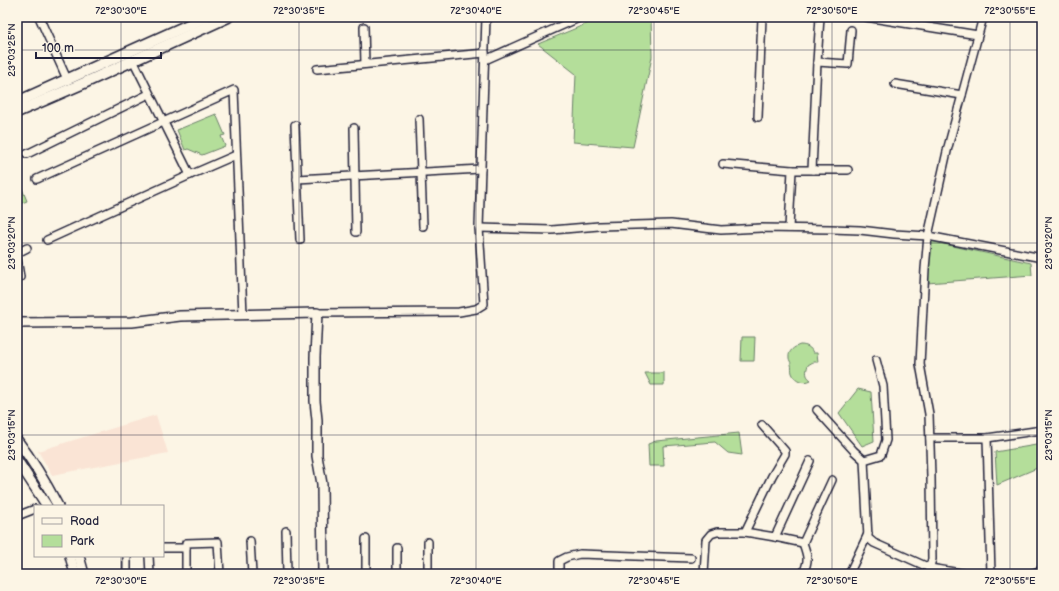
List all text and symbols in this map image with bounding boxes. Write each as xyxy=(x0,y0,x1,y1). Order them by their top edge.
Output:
text: 72°30'30"E xyxy=(95,5,147,17)
text: 72°30'35"E xyxy=(273,5,325,17)
text: 72°30'40"E xyxy=(450,5,502,17)
text: 72°30'45"E xyxy=(628,5,680,17)
text: 72°30'50"E xyxy=(806,5,858,17)
text: 72°30'55"E xyxy=(984,5,1036,17)
text: 23°03'25"N xyxy=(6,23,18,77)
scale bar xyxy=(36,34,161,60)
text: 100 m xyxy=(42,41,74,56)
text: 23°03'20"N xyxy=(6,216,18,270)
text: 23°03'20"N xyxy=(1043,216,1055,270)
text: 23°03'15"N xyxy=(6,409,18,461)
text: 23°03'15"N xyxy=(1043,409,1055,461)
legend xyxy=(34,505,164,557)
text: Road xyxy=(70,514,99,529)
text: Park xyxy=(70,534,94,549)
text: 72°30'30"E xyxy=(95,575,147,587)
text: 72°30'35"E xyxy=(273,575,325,587)
text: 72°30'40"E xyxy=(450,575,502,587)
text: 72°30'45"E xyxy=(628,575,680,587)
text: 72°30'50"E xyxy=(806,575,858,587)
text: 72°30'55"E xyxy=(984,575,1036,587)

